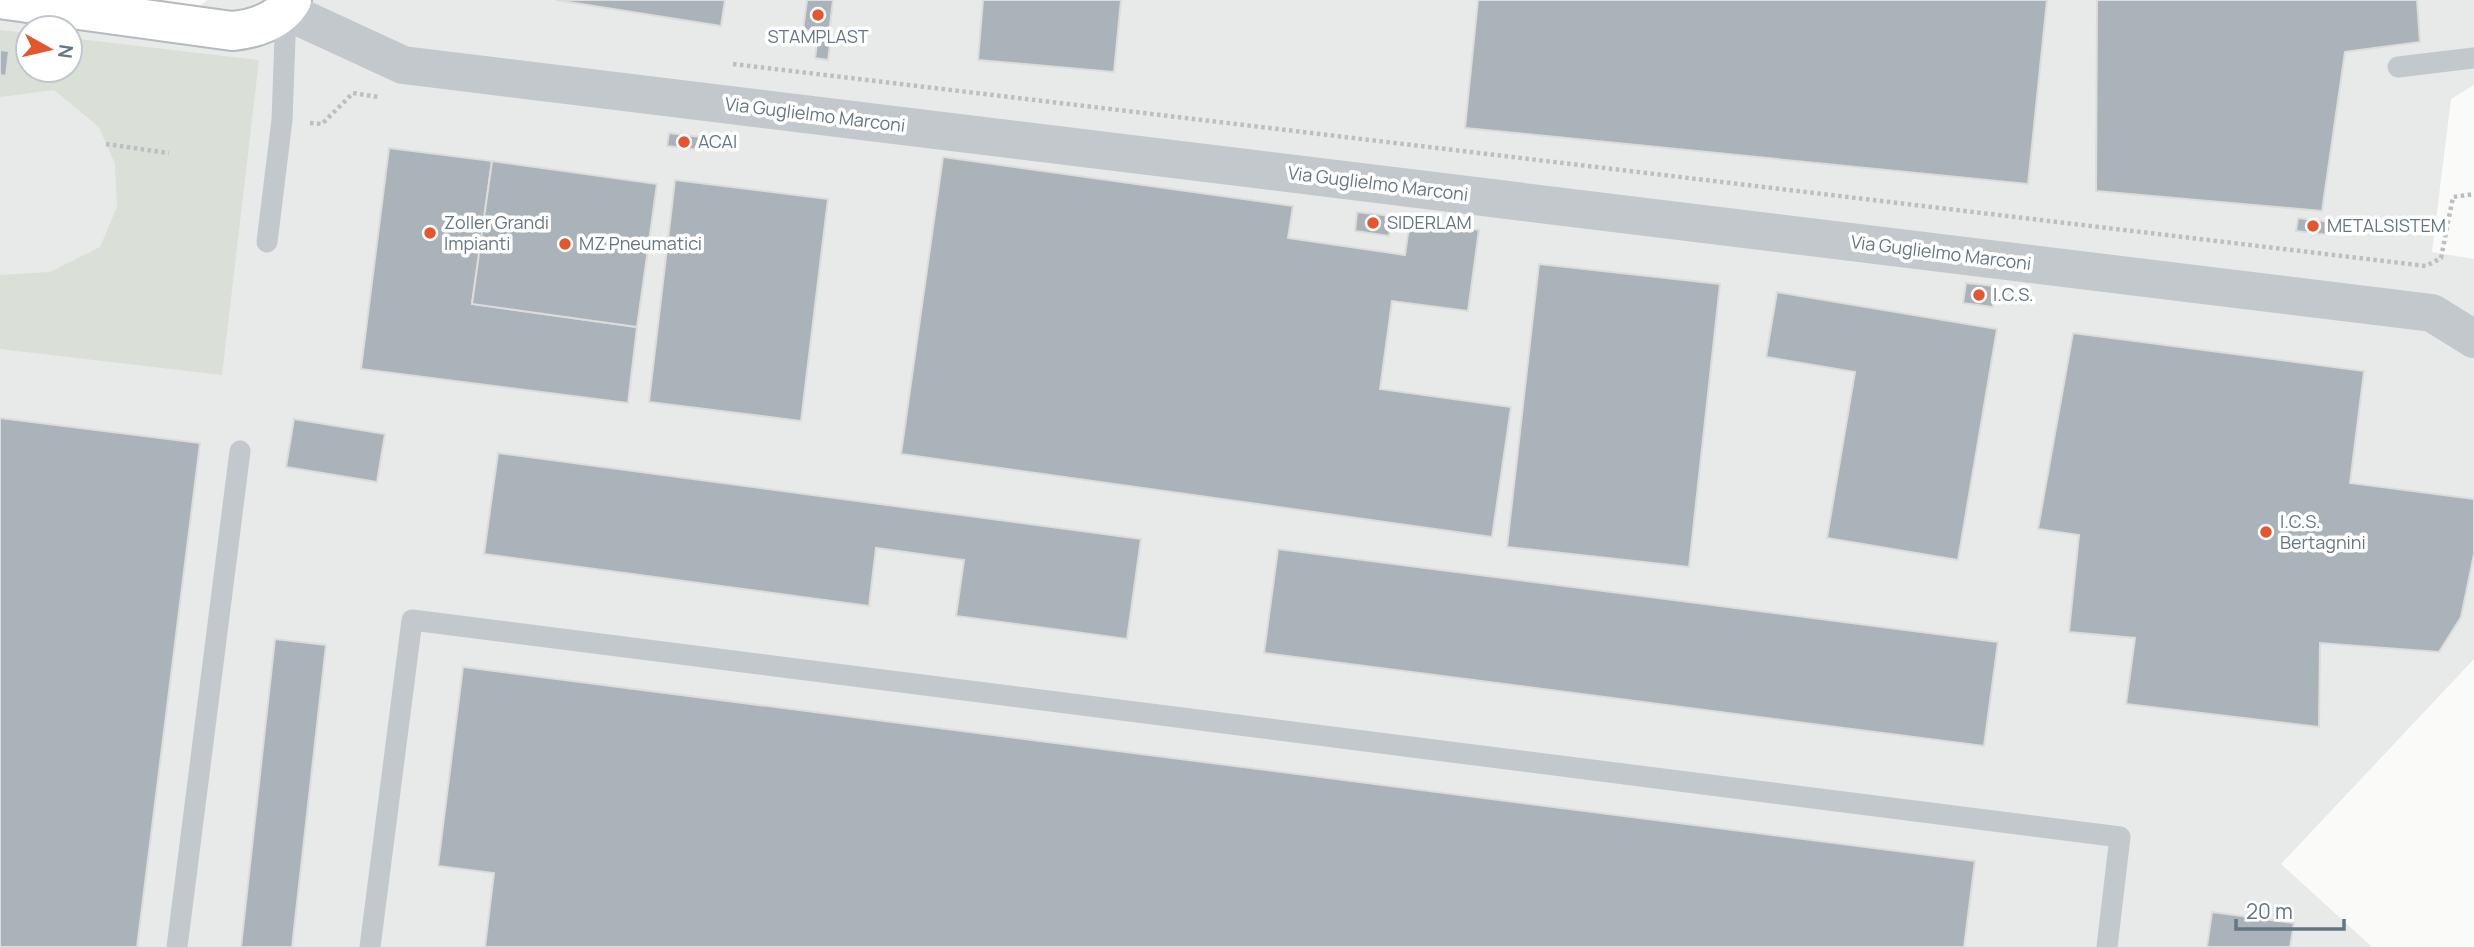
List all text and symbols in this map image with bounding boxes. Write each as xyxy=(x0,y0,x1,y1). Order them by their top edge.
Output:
marker: STAMPLAST xyxy=(810,7,826,23)
north arrow xyxy=(14,14,84,84)
place label: STAMPLAST xyxy=(768,24,869,48)
text: N xyxy=(52,43,80,60)
street label: Via Guglielmo Marconi xyxy=(724,91,907,137)
place label: ACAI xyxy=(698,129,737,153)
marker: ACAI xyxy=(676,134,692,150)
street label: Via Guglielmo Marconi xyxy=(1287,160,1470,206)
place label: Zoller Grandi Impianti xyxy=(444,210,549,255)
place label: SIDERLAM xyxy=(1387,210,1472,234)
place label: METALSISTEM xyxy=(2327,213,2446,237)
marker: SIDERLAM xyxy=(1365,215,1381,231)
marker: METALSISTEM xyxy=(2305,218,2321,234)
marker: Zoller Grandi Impianti xyxy=(422,225,438,241)
street label: Via Guglielmo Marconi xyxy=(1850,229,2033,275)
place label: MZ Pneumatici xyxy=(579,231,702,255)
marker: MZ Pneumatici xyxy=(557,236,573,252)
place label: I.C.S. xyxy=(1993,282,2034,306)
marker: I.C.S. xyxy=(1971,287,1987,303)
place label: I.C.S. Bertagnini xyxy=(2280,509,2366,554)
marker: I.C.S. Bertagnini xyxy=(2258,524,2274,540)
scale bar xyxy=(2236,888,2344,932)
text: 20 m xyxy=(2246,897,2293,925)

